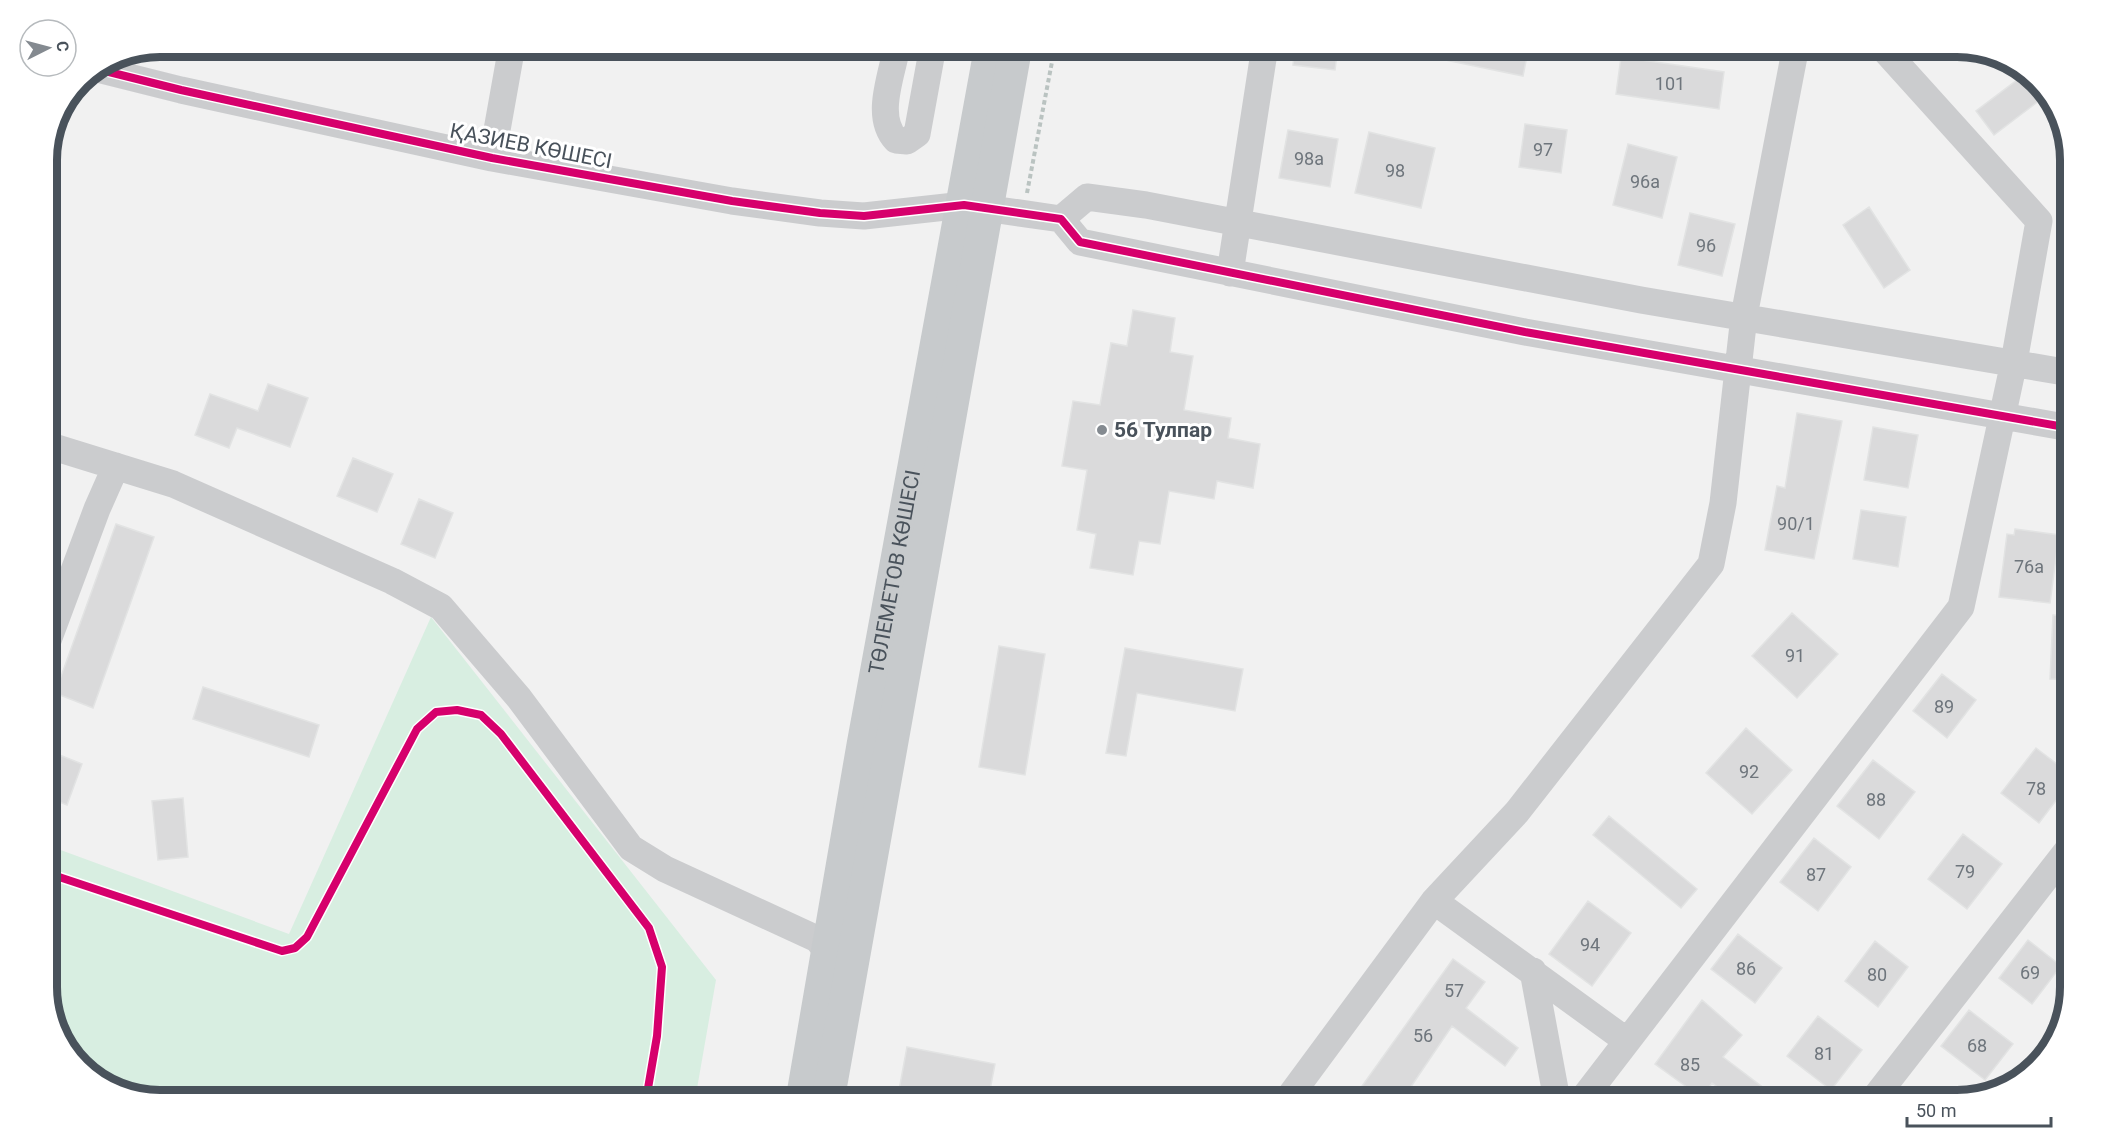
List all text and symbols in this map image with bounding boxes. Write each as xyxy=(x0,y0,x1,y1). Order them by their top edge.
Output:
north arrow xyxy=(18,18,78,78)
text: С xyxy=(52,40,72,53)
house number: 101 xyxy=(1655,73,1685,94)
street label: ҚАЗИЕВ КӨШЕСІ xyxy=(448,119,614,173)
house number: 97 xyxy=(1533,139,1553,160)
house number: 98а xyxy=(1294,148,1324,169)
house number: 98 xyxy=(1385,160,1405,181)
house number: 96а xyxy=(1630,171,1660,192)
house number: 96 xyxy=(1696,235,1716,256)
place label: 56 Тулпар xyxy=(1114,418,1212,442)
marker: 56 Тулпар xyxy=(1095,423,1109,437)
street label: ТӨЛЕМЕТОВ КӨШЕСІ xyxy=(864,468,925,676)
house number: 90/1 xyxy=(1777,513,1815,534)
house number: 76а xyxy=(2014,556,2044,577)
house number: 91 xyxy=(1785,645,1805,666)
house number: 89 xyxy=(1934,696,1954,717)
house number: 92 xyxy=(1739,761,1759,782)
house number: 78 xyxy=(2026,778,2046,799)
house number: 88 xyxy=(1866,789,1886,810)
house number: 79 xyxy=(1955,861,1975,882)
house number: 87 xyxy=(1806,864,1826,885)
house number: 94 xyxy=(1580,934,1600,955)
house number: 86 xyxy=(1736,958,1756,979)
house number: 69 xyxy=(2020,962,2040,983)
house number: 80 xyxy=(1867,964,1887,985)
house number: 57 xyxy=(1444,980,1464,1001)
house number: 56 xyxy=(1413,1025,1433,1046)
house number: 68 xyxy=(1967,1035,1987,1056)
house number: 81 xyxy=(1814,1043,1834,1064)
house number: 85 xyxy=(1680,1054,1700,1075)
scale bar xyxy=(1907,1090,2051,1128)
text: 50 m xyxy=(1916,1100,1956,1121)

